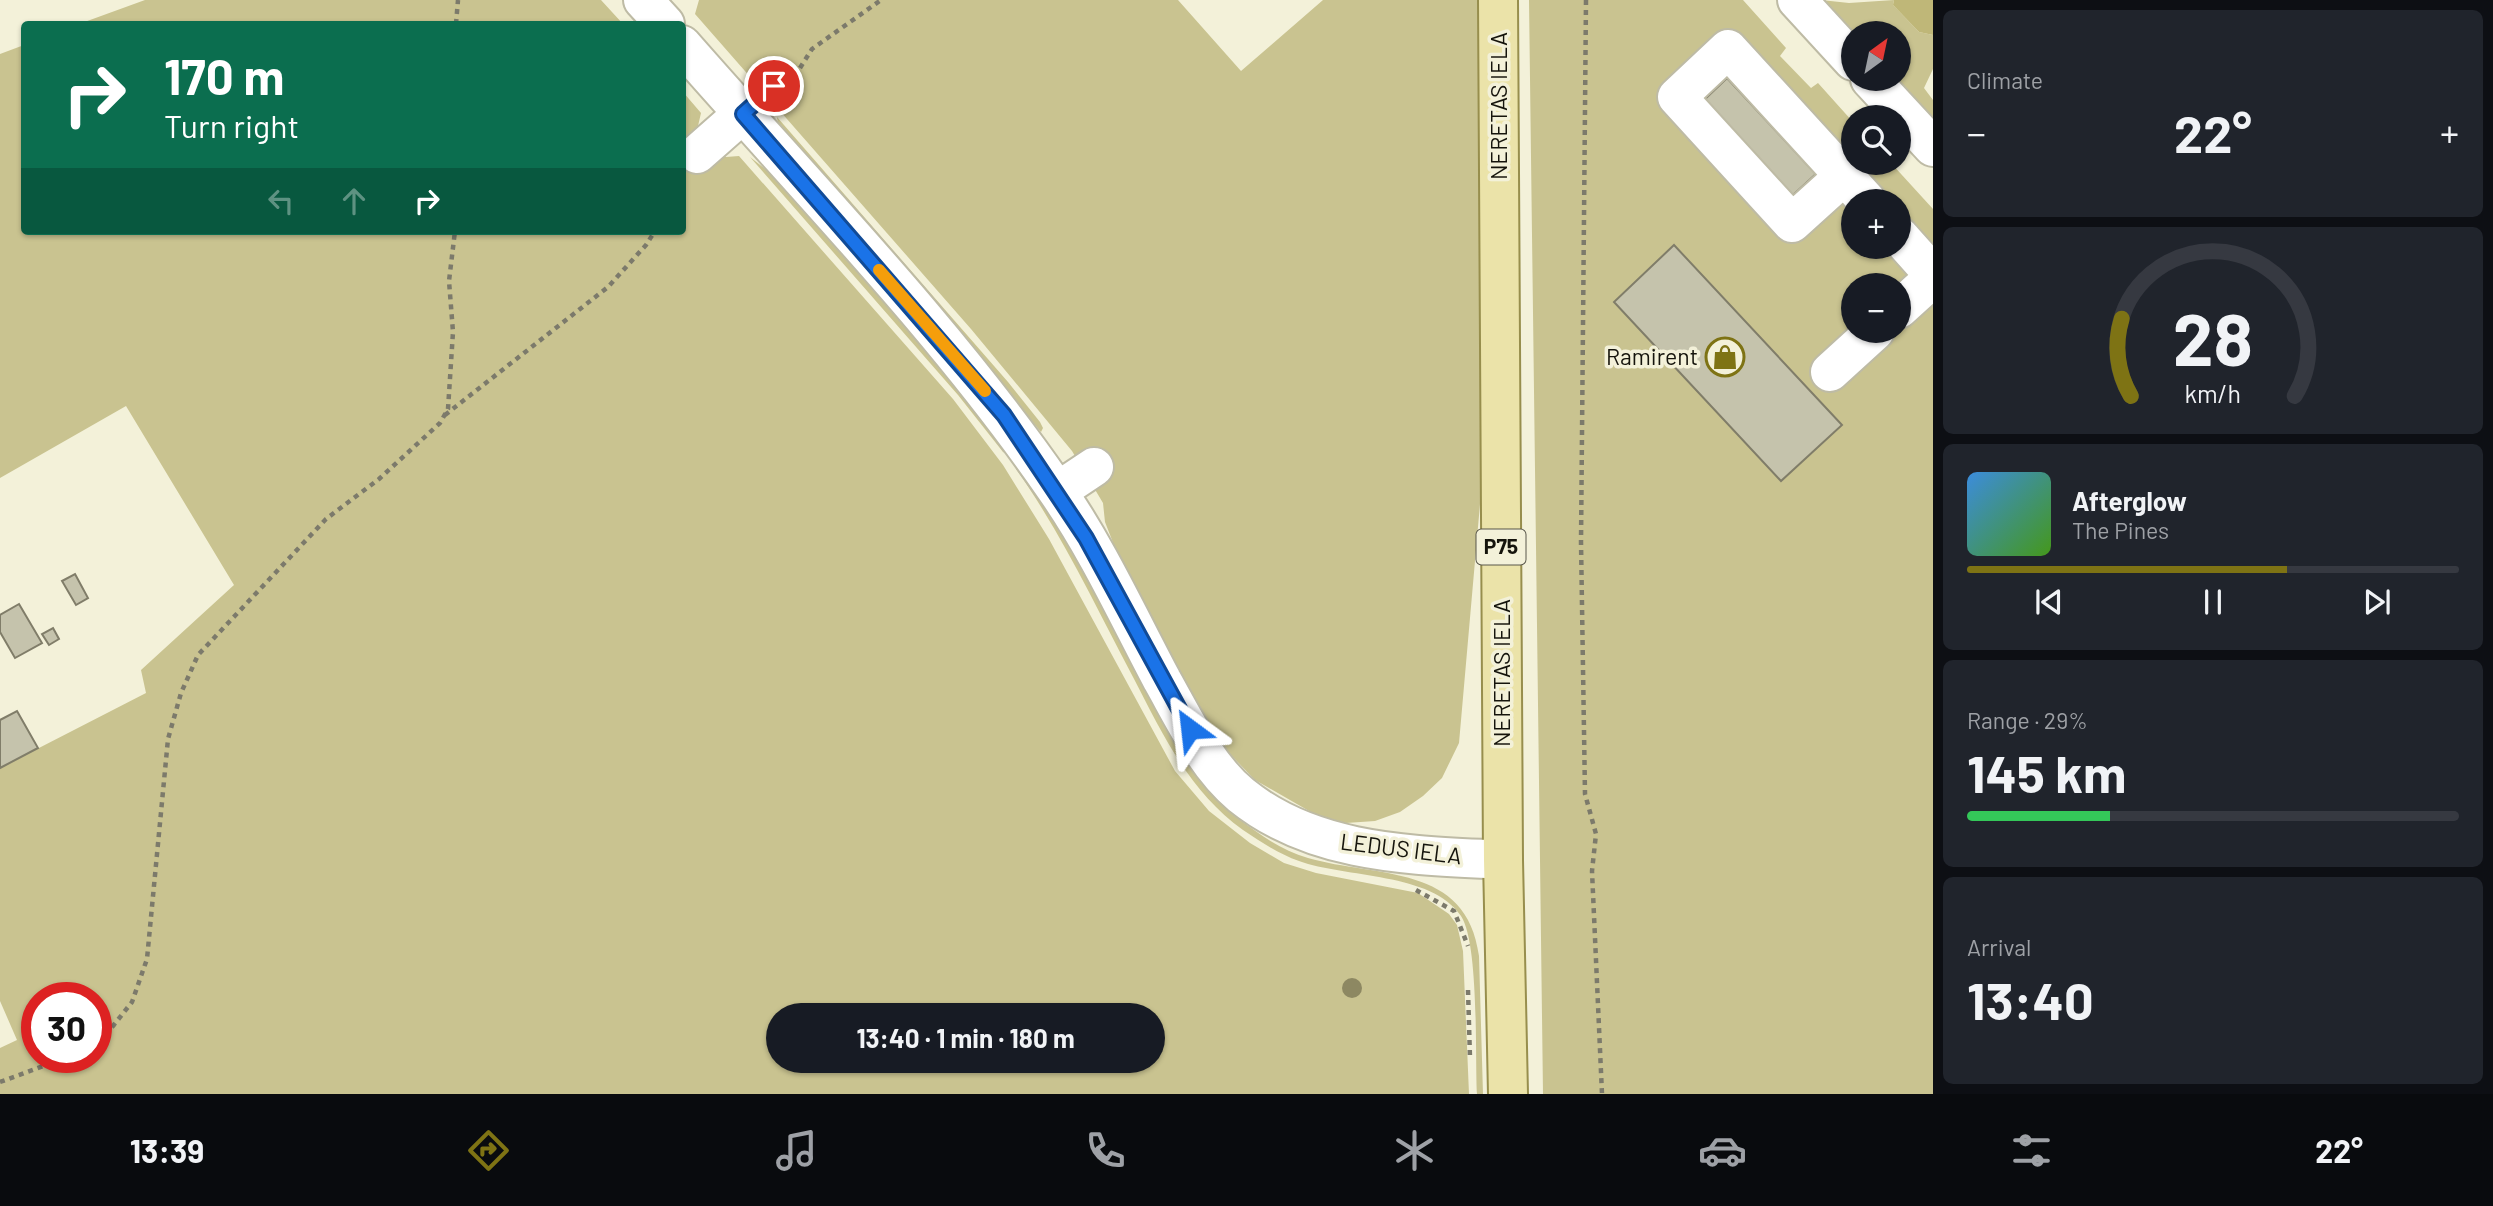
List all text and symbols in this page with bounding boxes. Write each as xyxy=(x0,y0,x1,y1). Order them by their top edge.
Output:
north arrow xyxy=(1841,21,1911,91)
map controls xyxy=(1841,21,1911,343)
street label: NERETAS IELA xyxy=(1484,32,1512,180)
text: 170 m xyxy=(164,46,284,105)
icon: right xyxy=(49,49,140,140)
pin xyxy=(744,56,804,116)
text: Climate xyxy=(1967,66,2043,94)
icon: arrive xyxy=(755,67,793,105)
text: 22° xyxy=(2174,101,2252,163)
button: search xyxy=(1841,105,1911,175)
text: Turn right xyxy=(164,106,299,144)
text: − xyxy=(1967,109,1986,155)
text: + xyxy=(2440,109,2459,155)
icon: left xyxy=(262,182,300,220)
icon: ahead xyxy=(335,182,373,220)
icon: right xyxy=(408,182,446,220)
button: + xyxy=(1841,189,1911,259)
button: − xyxy=(1841,273,1911,343)
text: 28 xyxy=(2173,294,2253,382)
shop icon: Ramirent xyxy=(1704,336,1746,378)
place label: Ramirent xyxy=(1606,342,1698,370)
text: km/h xyxy=(2185,378,2241,408)
text: Afterglow xyxy=(2072,485,2187,516)
text: The Pines xyxy=(2072,516,2169,544)
road number: P75 xyxy=(1476,530,1526,564)
icon: previous xyxy=(2030,583,2068,621)
icon: pause xyxy=(2194,583,2232,621)
icon: next xyxy=(2358,583,2396,621)
street label: NERETAS IELA xyxy=(1487,599,1515,747)
position arrow xyxy=(1153,692,1227,766)
text: Range · 29% xyxy=(1967,706,2088,734)
text: 145 km xyxy=(1967,741,2126,803)
street label: LEDUS IELA xyxy=(1339,827,1463,869)
text: Arrival xyxy=(1967,933,2031,961)
text: 13:40 xyxy=(1967,968,2094,1030)
speed limit sign: 30 xyxy=(21,982,112,1073)
text: 13:40 · 1 min · 180 m xyxy=(856,1022,1075,1053)
icon: directions xyxy=(464,1126,513,1175)
icon: music xyxy=(772,1126,821,1175)
icon: phone xyxy=(1081,1126,1130,1175)
icon: climate xyxy=(1390,1126,1439,1175)
icon: car xyxy=(1698,1126,1747,1175)
icon: filters xyxy=(2007,1126,2056,1175)
text: 13:39 xyxy=(130,1131,204,1169)
text: 22° xyxy=(2315,1131,2363,1169)

